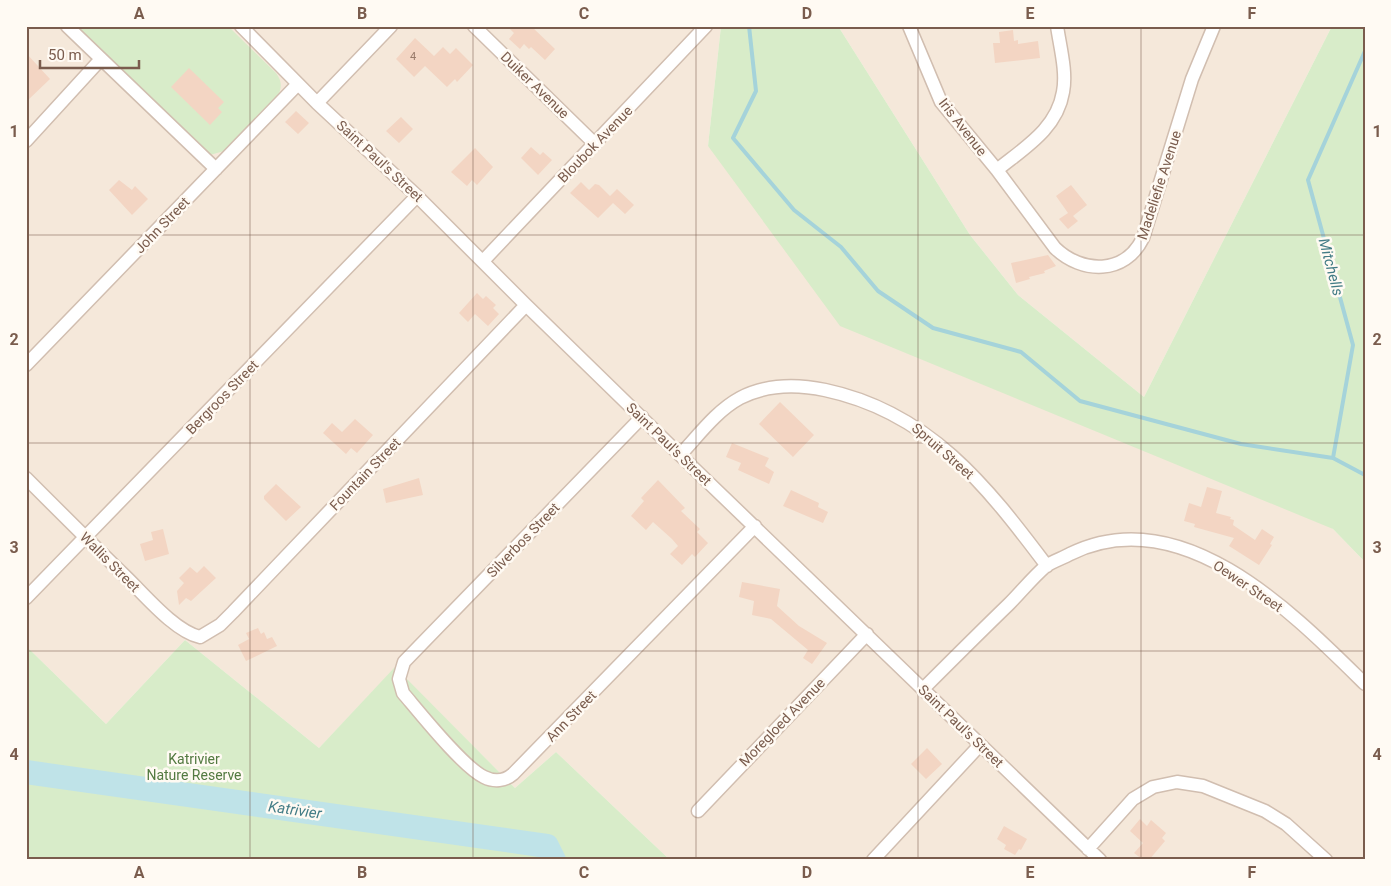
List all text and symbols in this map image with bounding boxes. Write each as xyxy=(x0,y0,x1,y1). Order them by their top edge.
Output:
text: A xyxy=(134,4,145,23)
text: B xyxy=(357,4,367,23)
text: C xyxy=(579,4,589,23)
text: D xyxy=(802,4,812,23)
text: E xyxy=(1026,4,1035,23)
text: F xyxy=(1248,4,1257,23)
scale bar xyxy=(40,38,139,70)
text: 50 m xyxy=(48,46,82,64)
street label: Duiker Avenue xyxy=(498,48,572,122)
house number: 4 xyxy=(410,50,416,63)
street label: Iris Avenue xyxy=(936,95,990,159)
street label: Bloubok Avenue xyxy=(555,102,635,186)
street label: Saint Paul's Street xyxy=(334,117,427,205)
text: 1 xyxy=(9,122,19,141)
text: 1 xyxy=(1372,122,1382,141)
street label: Madeliefie Avenue xyxy=(1134,128,1184,242)
street label: John Street xyxy=(131,193,193,256)
water label: Mitchells xyxy=(1315,236,1347,298)
text: 2 xyxy=(9,330,19,349)
text: 2 xyxy=(1372,330,1382,349)
street label: Bergroos Street xyxy=(183,356,262,437)
street label: Saint Paul's Street xyxy=(623,399,715,489)
street label: Spruit Street xyxy=(909,420,978,483)
street label: Fountain Street xyxy=(326,434,404,514)
street label: Silverbos Street xyxy=(483,499,563,581)
street label: Wallis Street xyxy=(77,529,143,595)
text: 3 xyxy=(9,538,19,557)
text: 3 xyxy=(1372,538,1382,557)
street label: Oewer Street xyxy=(1210,557,1286,615)
street label: Moregloed Avenue xyxy=(736,675,828,769)
street label: Saint Paul's Street xyxy=(915,681,1007,771)
street label: Ann Street xyxy=(543,687,600,745)
text: 4 xyxy=(9,745,19,764)
text: 4 xyxy=(1372,745,1382,764)
park label: Katrivier Nature Reserve xyxy=(146,751,242,783)
water label: Katrivier xyxy=(267,797,324,823)
text: A xyxy=(134,863,145,882)
text: B xyxy=(357,863,367,882)
text: C xyxy=(579,863,589,882)
text: D xyxy=(802,863,812,882)
text: E xyxy=(1026,863,1035,882)
text: F xyxy=(1248,863,1257,882)

